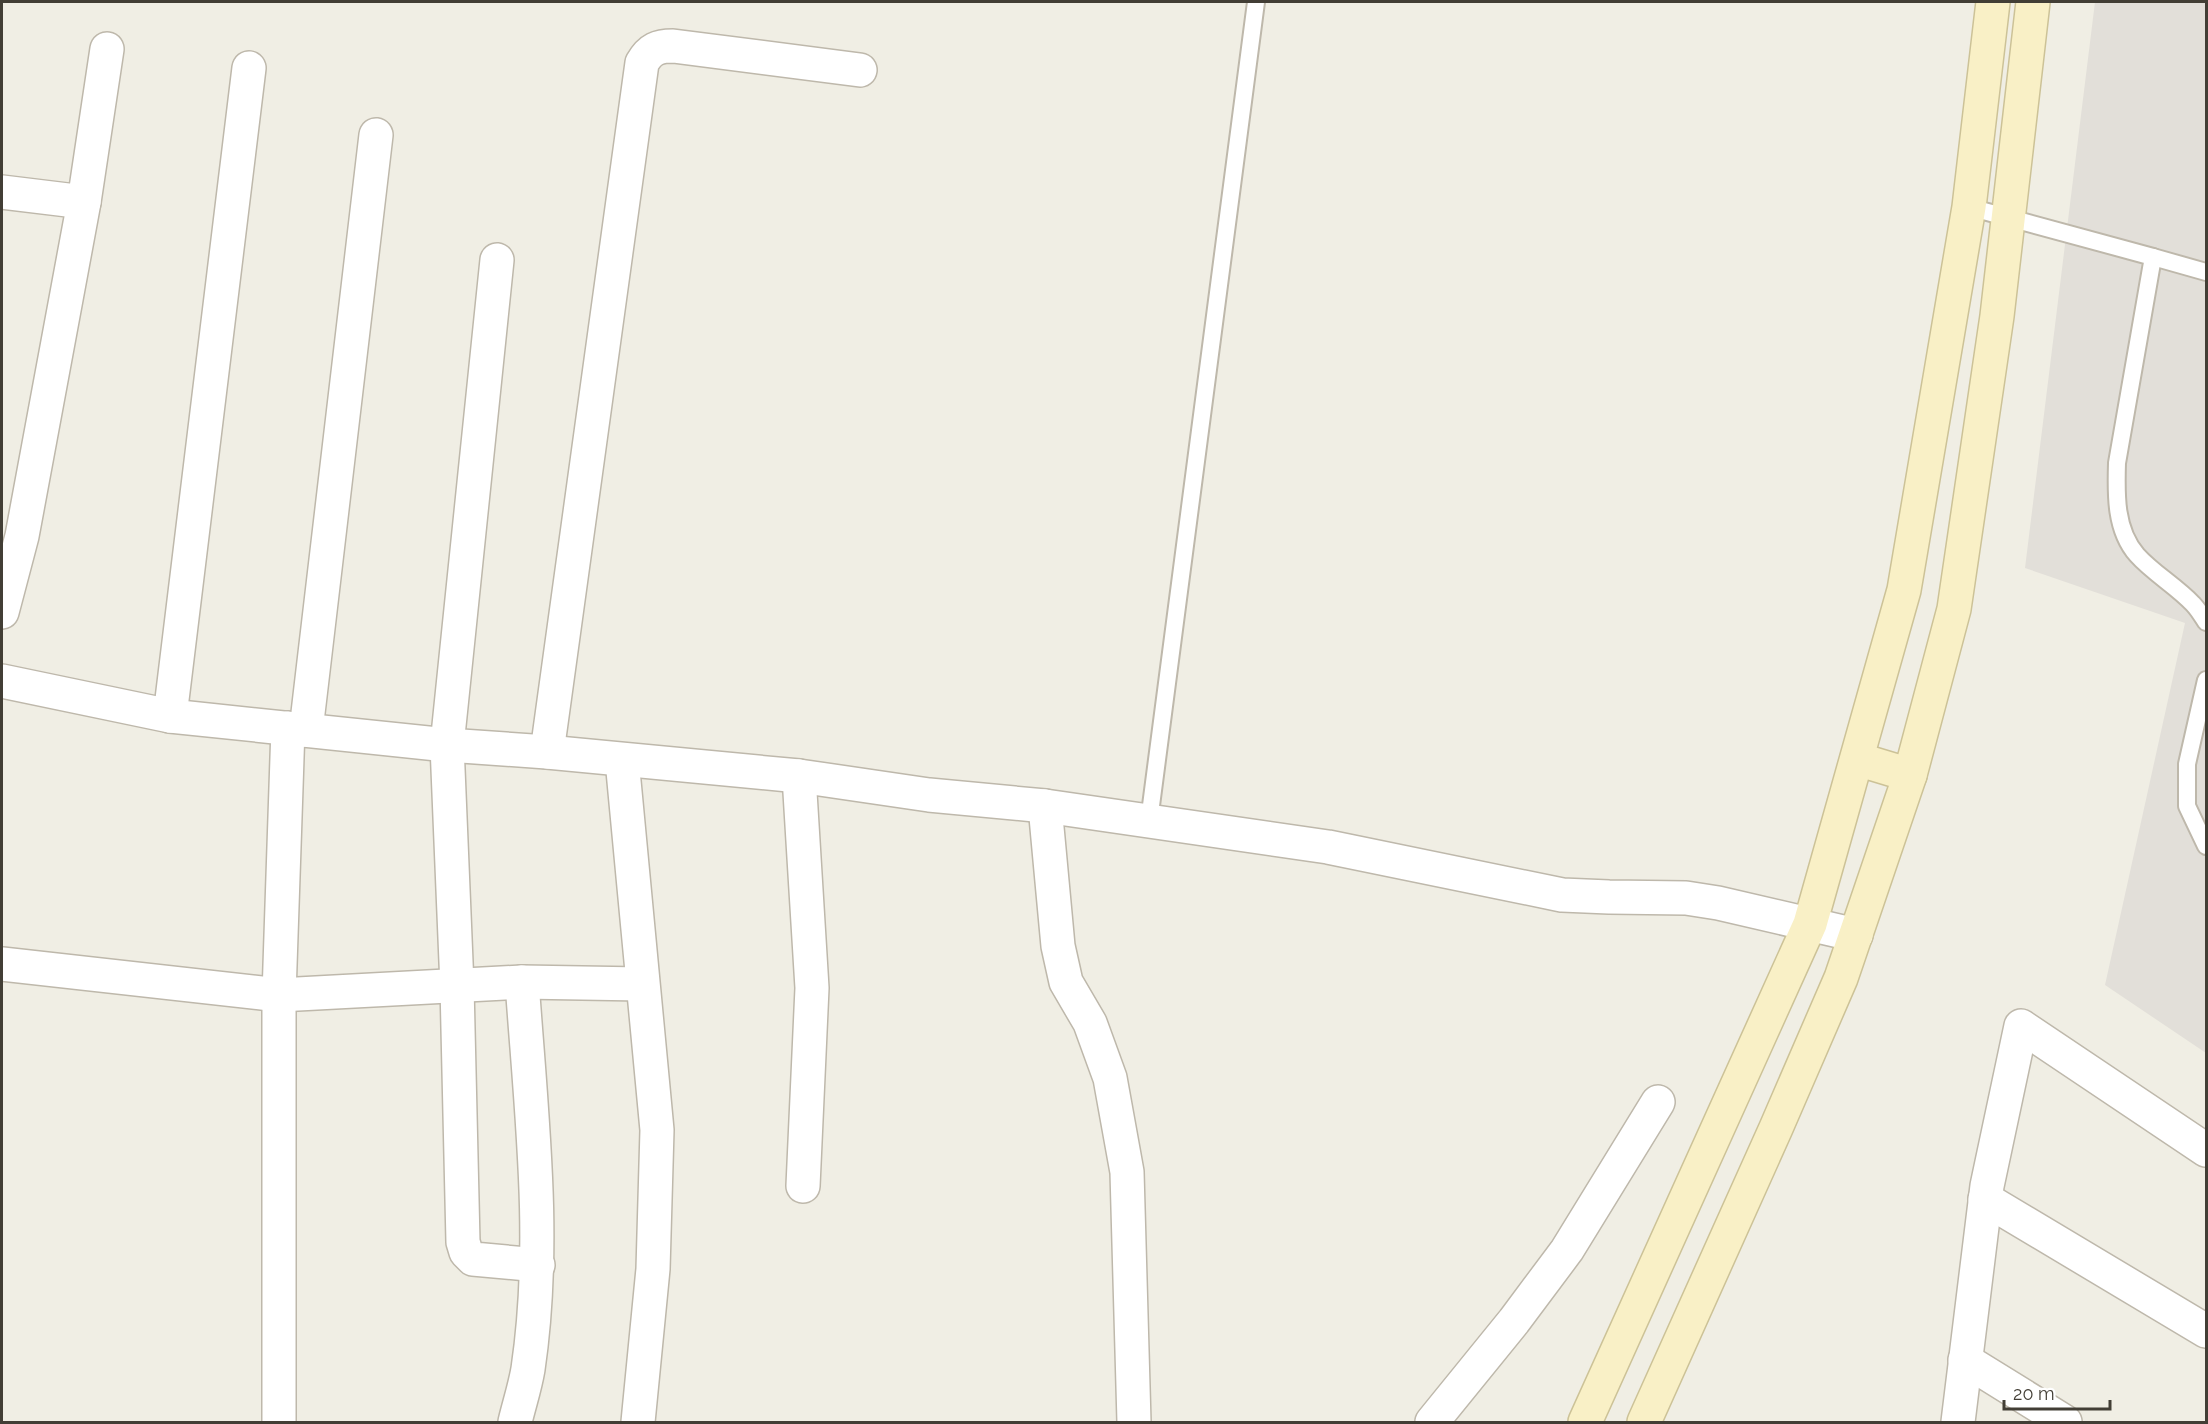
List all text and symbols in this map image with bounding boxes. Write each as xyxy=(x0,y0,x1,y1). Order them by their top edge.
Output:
scale bar xyxy=(2004,1373,2110,1411)
text: 20 m xyxy=(2013,1383,2055,1404)

